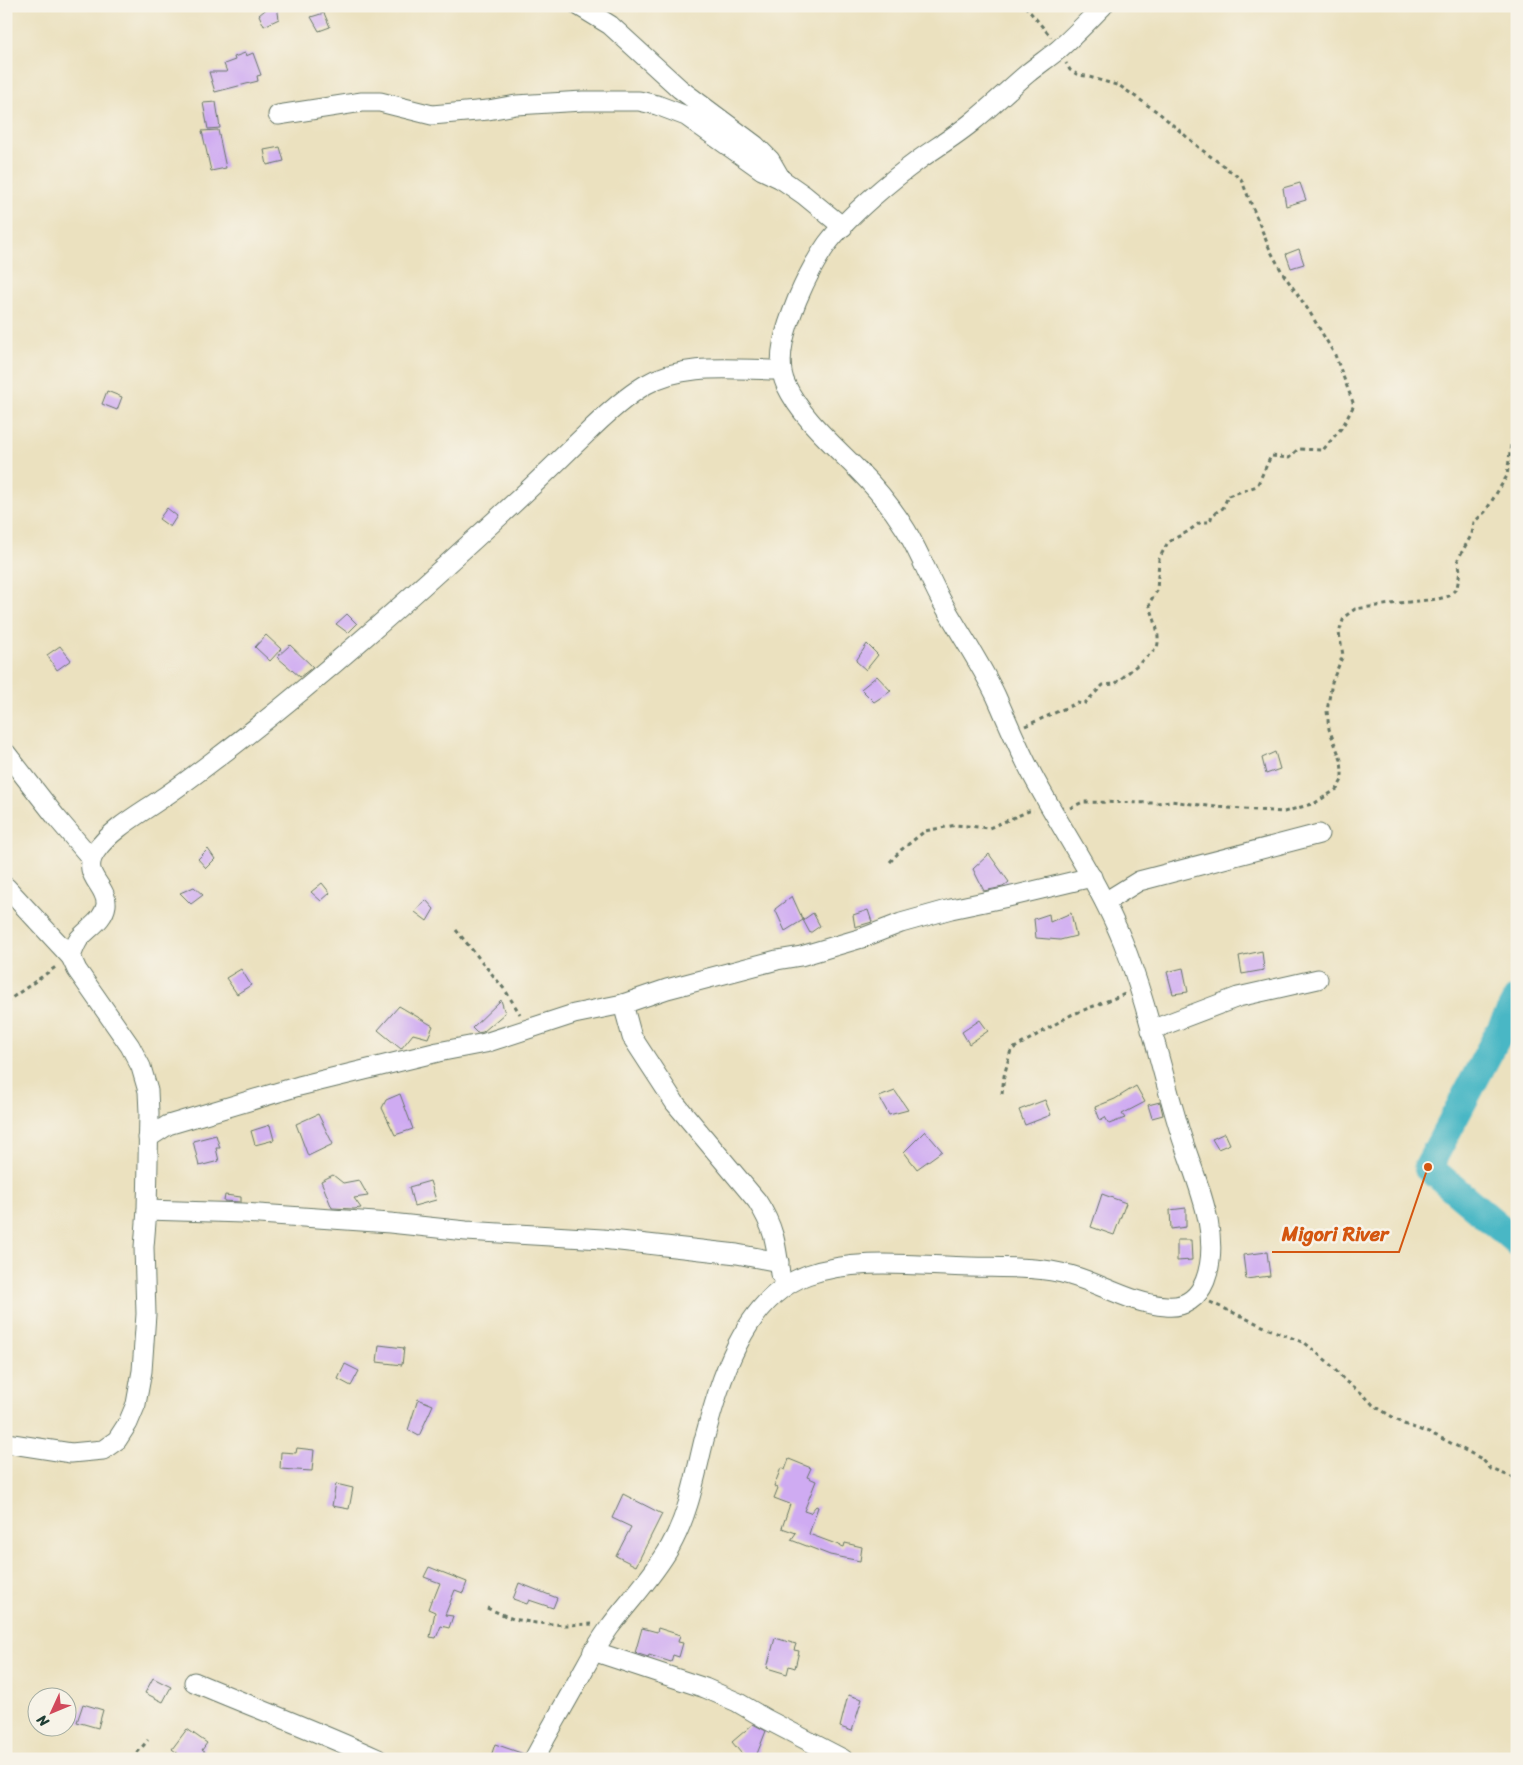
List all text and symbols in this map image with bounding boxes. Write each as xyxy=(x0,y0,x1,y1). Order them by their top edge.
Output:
callout: Migori River xyxy=(1272,1217,1399,1252)
text: Migori River xyxy=(1281,1217,1390,1252)
north arrow xyxy=(28,1688,78,1738)
text: N xyxy=(30,1708,56,1734)

